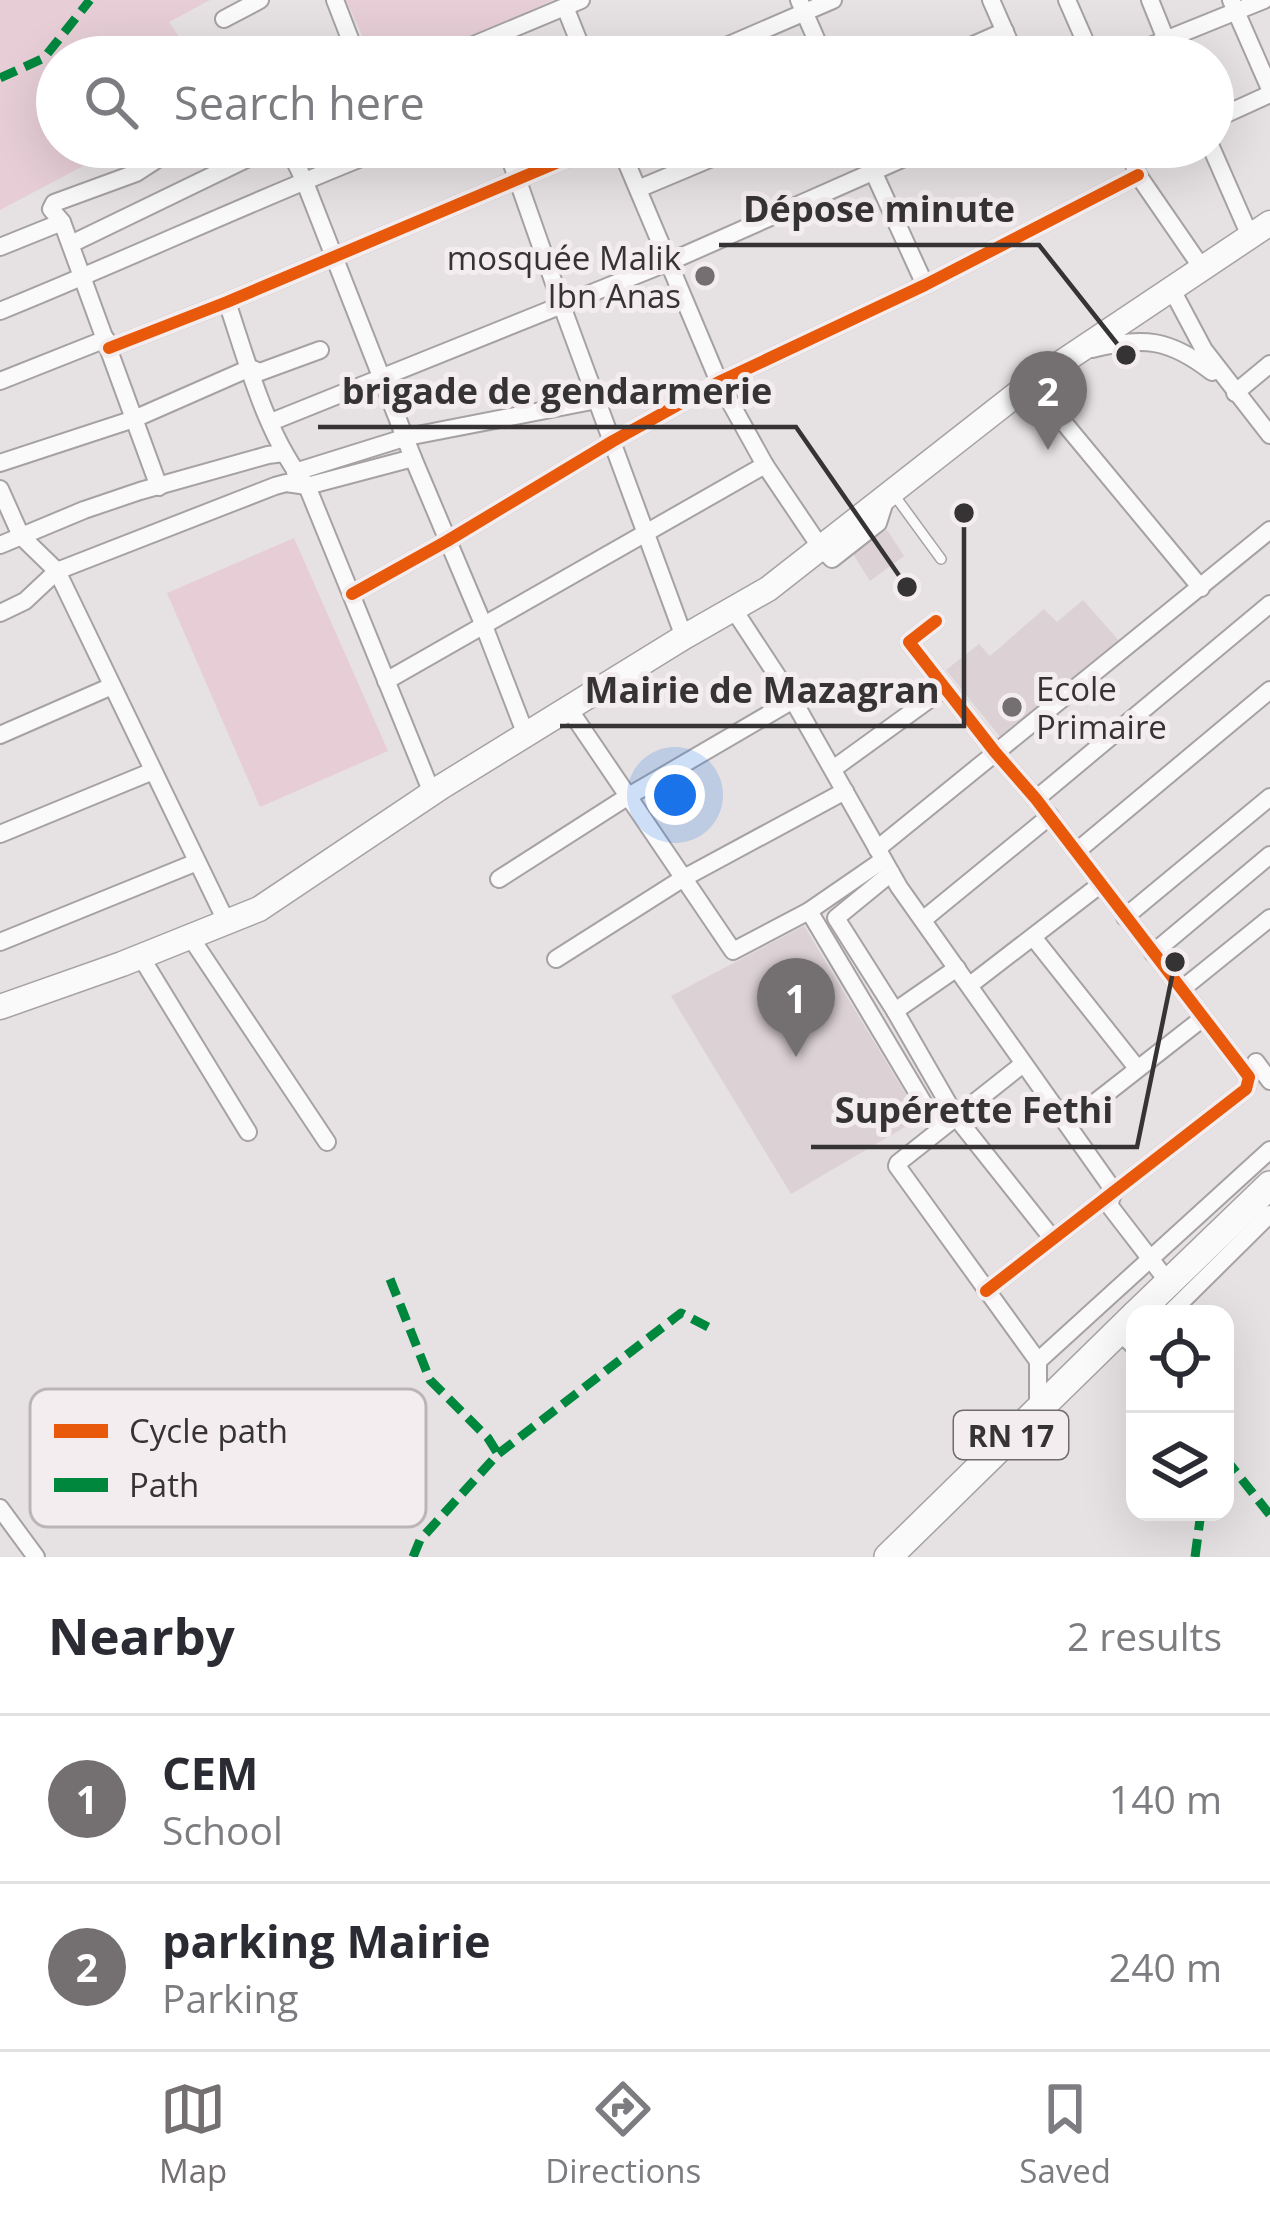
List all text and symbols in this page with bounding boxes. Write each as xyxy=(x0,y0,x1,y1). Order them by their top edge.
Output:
search box xyxy=(36,36,1234,168)
icon: search xyxy=(78,69,144,135)
text: Search here xyxy=(174,72,425,133)
callout: Dépose minute xyxy=(719,173,1039,245)
text: Dépose minute xyxy=(743,184,1015,233)
place label: mosquée Malik Ibn Anas xyxy=(447,235,682,318)
marker: mosquée Malik Ibn Anas xyxy=(692,263,718,289)
pin: 2 xyxy=(1009,351,1087,450)
callout: brigade de gendarmerie xyxy=(318,355,796,427)
text: brigade de gendarmerie xyxy=(342,366,772,415)
callout: Mairie de Mazagran xyxy=(560,654,964,726)
text: Mairie de Mazagran xyxy=(584,665,940,714)
place label: Ecole Primaire xyxy=(1036,666,1167,749)
marker: Ecole Primaire xyxy=(999,694,1025,720)
your location xyxy=(645,765,705,825)
pin: 1 xyxy=(757,958,835,1057)
callout: Supérette Fethi xyxy=(811,1075,1137,1147)
text: Supérette Fethi xyxy=(835,1085,1113,1134)
map controls xyxy=(1126,1305,1234,1521)
button: locate xyxy=(1126,1305,1234,1413)
legend xyxy=(30,1389,426,1527)
text: Cycle path xyxy=(129,1408,288,1453)
road number: RN 17 xyxy=(954,1411,1068,1459)
button: layers xyxy=(1126,1413,1234,1521)
text: Path xyxy=(129,1462,199,1507)
text: Nearby xyxy=(48,1600,235,1670)
text: 2 results xyxy=(1067,1609,1222,1662)
text: CEM xyxy=(162,1742,258,1803)
text: 1 xyxy=(76,1772,98,1825)
text: 140 m xyxy=(1109,1772,1222,1825)
text: School xyxy=(162,1803,283,1856)
text: parking Mairie xyxy=(162,1910,491,1971)
text: 2 xyxy=(76,1940,98,1993)
text: 240 m xyxy=(1109,1940,1222,1993)
text: Parking xyxy=(162,1971,299,2024)
tab: Map xyxy=(159,2076,227,2193)
tab: Directions xyxy=(545,2076,701,2193)
tab: Saved xyxy=(1019,2076,1111,2193)

